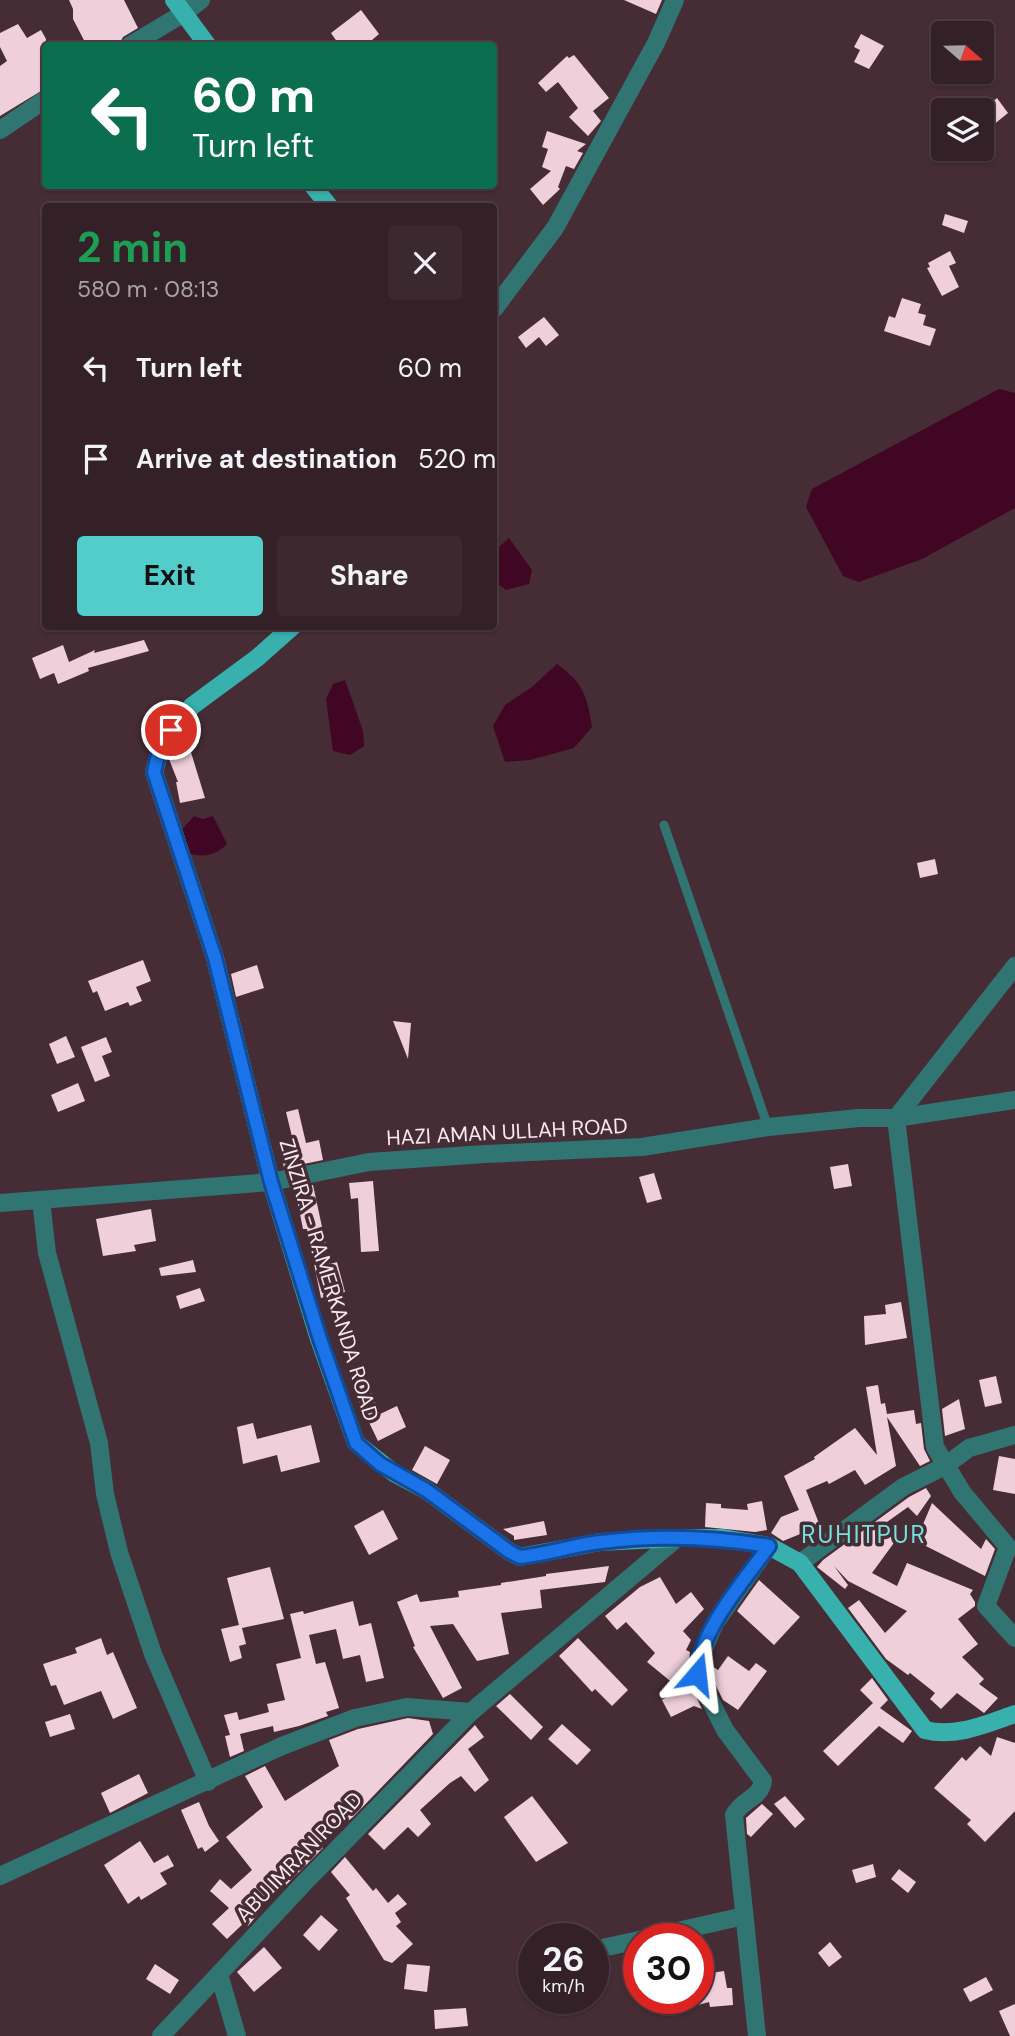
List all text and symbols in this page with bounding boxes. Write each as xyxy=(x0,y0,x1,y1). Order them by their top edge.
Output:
north arrow xyxy=(931,21,994,84)
map controls xyxy=(931,21,994,161)
text: 60 m xyxy=(192,63,315,127)
icon: left xyxy=(77,70,168,161)
button: layers xyxy=(931,98,994,161)
text: Turn left xyxy=(192,125,314,167)
text: 2 min xyxy=(77,220,188,275)
button: close xyxy=(388,226,462,300)
text: 580 m · 08:13 xyxy=(77,274,219,304)
icon: left xyxy=(77,349,115,387)
text: Turn left xyxy=(136,351,243,385)
text: 60 m xyxy=(398,351,462,385)
icon: arrive xyxy=(77,440,115,478)
text: Arrive at destination xyxy=(136,442,397,476)
text: 520 m xyxy=(418,442,496,476)
button: Exit xyxy=(77,536,263,616)
button: Share xyxy=(277,536,462,616)
pin xyxy=(141,700,201,760)
icon: arrive xyxy=(152,711,190,749)
street label: HAZI AMAN ULLAH ROAD xyxy=(386,1112,628,1152)
street label: ZINZIRA - RAMERKANDA ROAD xyxy=(273,1135,385,1425)
district label: RUHITPUR xyxy=(801,1519,927,1550)
position arrow xyxy=(660,1637,734,1711)
street label: ABU IMRAN ROAD xyxy=(229,1786,369,1928)
speed limit sign: 30 xyxy=(623,1923,714,2014)
text: 26 xyxy=(542,1936,585,1982)
text: km/h xyxy=(542,1974,585,1998)

